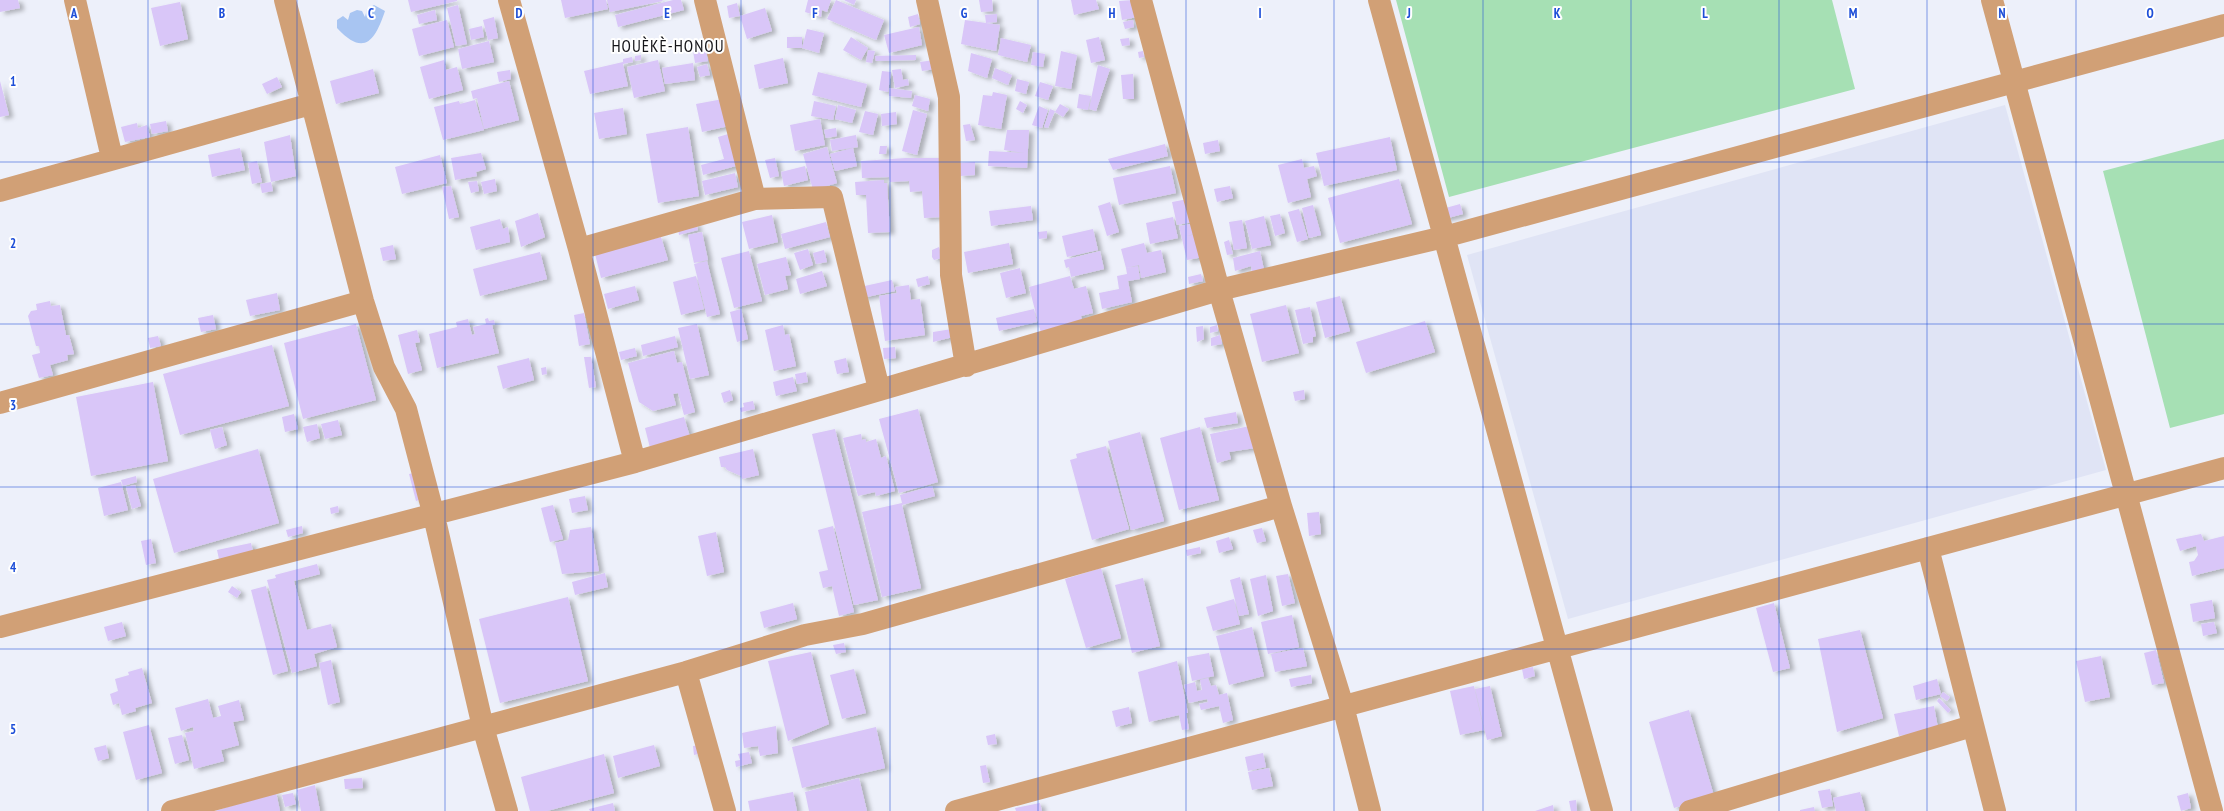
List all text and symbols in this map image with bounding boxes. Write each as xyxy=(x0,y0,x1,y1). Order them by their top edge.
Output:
text: A xyxy=(70,5,78,22)
text: B xyxy=(219,5,225,22)
text: C xyxy=(368,5,374,22)
text: D xyxy=(516,5,523,22)
text: E xyxy=(664,5,670,22)
text: F xyxy=(812,5,818,22)
text: G xyxy=(961,5,968,22)
text: H xyxy=(1109,5,1116,22)
text: I xyxy=(1258,5,1262,22)
text: J xyxy=(1406,5,1411,22)
text: K xyxy=(1554,5,1561,22)
text: L xyxy=(1702,5,1708,22)
text: M xyxy=(1849,5,1858,22)
text: N xyxy=(1998,5,2006,22)
text: O xyxy=(2146,5,2154,22)
district label: HOUÈKÈ-HONOU xyxy=(612,35,725,57)
text: 1 xyxy=(10,73,16,90)
text: 2 xyxy=(10,235,16,252)
text: 3 xyxy=(10,397,16,414)
text: 4 xyxy=(10,559,17,576)
text: 5 xyxy=(10,721,16,738)

